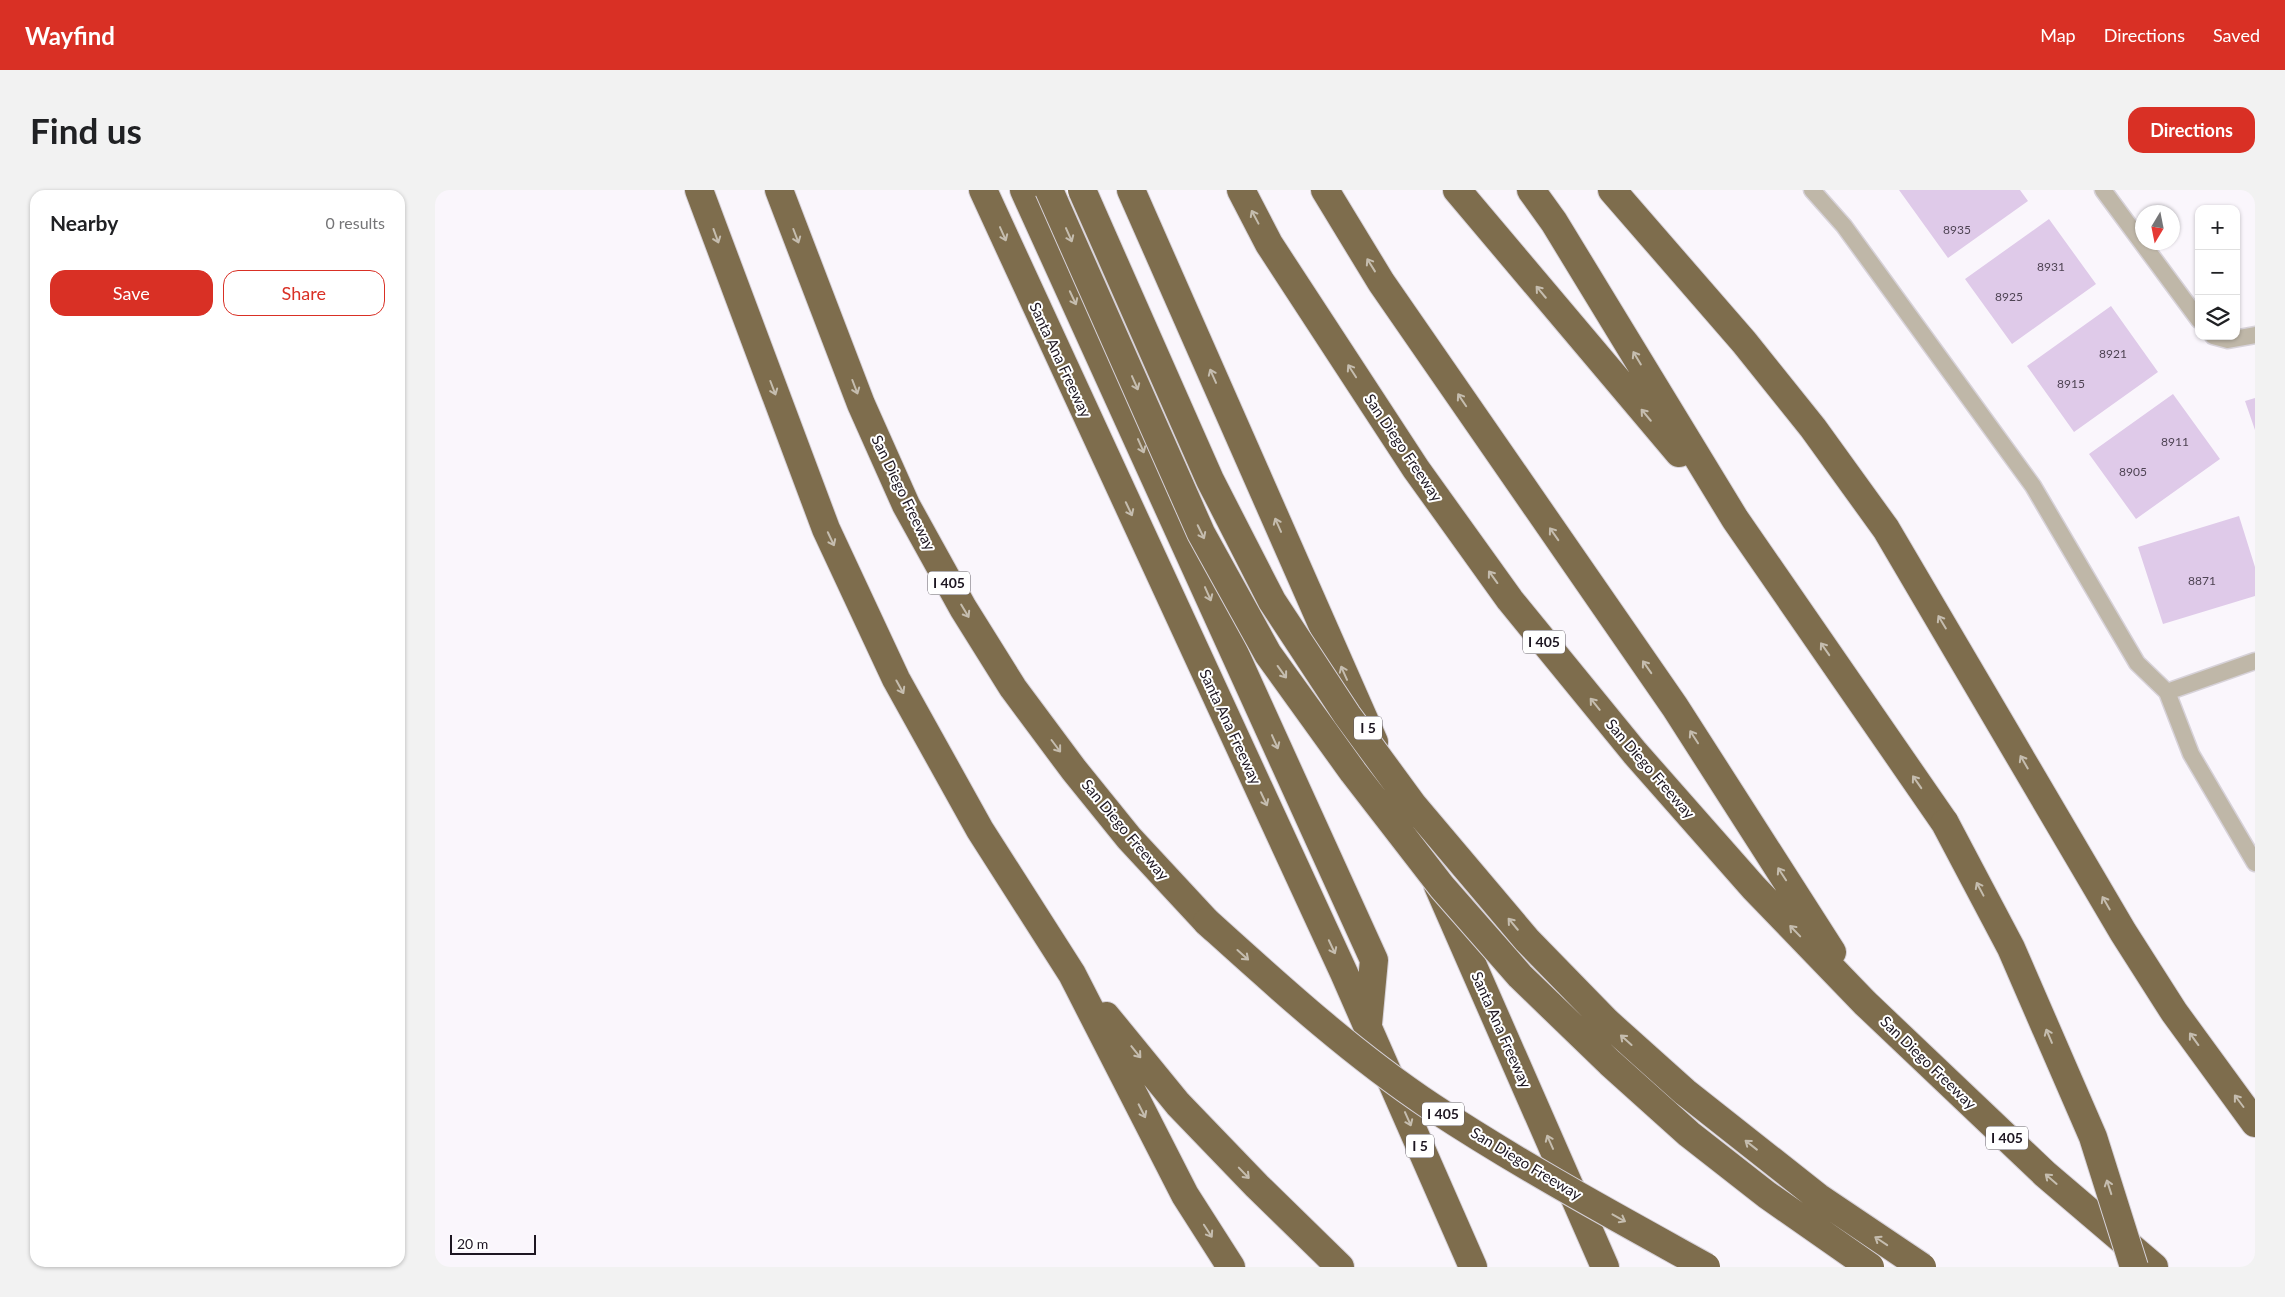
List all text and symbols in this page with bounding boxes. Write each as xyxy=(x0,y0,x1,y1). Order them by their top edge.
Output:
text: Wayfind xyxy=(25,21,115,50)
text: Map xyxy=(2040,24,2076,46)
text: Directions xyxy=(2104,24,2185,46)
text: Saved xyxy=(2213,24,2260,46)
button: Directions xyxy=(2128,107,2255,153)
text: Find us xyxy=(30,109,142,151)
north arrow xyxy=(2135,205,2180,250)
map controls xyxy=(2195,205,2240,340)
button: + xyxy=(2195,205,2240,250)
text: Nearby xyxy=(50,210,118,235)
one-way arrow xyxy=(1250,210,1260,225)
text: 0 results xyxy=(325,213,385,232)
house number: 8935 xyxy=(1943,222,1971,237)
one-way arrow xyxy=(998,226,1008,241)
one-way arrow xyxy=(1065,227,1075,242)
one-way arrow xyxy=(712,228,721,243)
one-way arrow xyxy=(793,228,802,243)
button: − xyxy=(2195,250,2240,295)
one-way arrow xyxy=(1365,259,1375,273)
house number: 8931 xyxy=(2037,259,2065,274)
button: Save xyxy=(50,270,213,316)
button: Share xyxy=(223,270,385,316)
one-way arrow xyxy=(1535,285,1547,298)
house number: 8925 xyxy=(1995,289,2023,304)
one-way arrow xyxy=(1069,290,1079,305)
button: layers xyxy=(2195,295,2240,340)
street label: Santa Ana Freeway xyxy=(1026,299,1096,420)
house number: 8921 xyxy=(2099,346,2127,361)
one-way arrow xyxy=(1631,351,1641,365)
one-way arrow xyxy=(1347,364,1357,378)
one-way arrow xyxy=(1207,369,1217,384)
one-way arrow xyxy=(1131,375,1141,390)
house number: 8915 xyxy=(2057,376,2085,391)
one-way arrow xyxy=(769,380,778,395)
one-way arrow xyxy=(851,380,860,395)
street label: San Diego Freeway xyxy=(1361,390,1447,505)
one-way arrow xyxy=(1457,393,1467,407)
one-way arrow xyxy=(1641,409,1652,422)
street label: San Diego Freeway xyxy=(868,432,940,553)
house number: 8911 xyxy=(2161,434,2189,449)
one-way arrow xyxy=(1136,438,1146,453)
house number: 8905 xyxy=(2119,464,2147,479)
one-way arrow xyxy=(1125,501,1135,516)
one-way arrow xyxy=(1273,518,1283,533)
one-way arrow xyxy=(1197,524,1206,539)
one-way arrow xyxy=(1549,527,1559,541)
one-way arrow xyxy=(827,531,837,546)
one-way arrow xyxy=(1488,570,1498,584)
road number: I 405 xyxy=(928,572,970,594)
house number: 8871 xyxy=(2188,573,2216,588)
one-way arrow xyxy=(1203,586,1213,601)
one-way arrow xyxy=(960,604,970,618)
one-way arrow xyxy=(1937,616,1947,630)
road number: I 405 xyxy=(1523,631,1565,654)
one-way arrow xyxy=(1820,642,1830,656)
one-way arrow xyxy=(1642,660,1652,674)
one-way arrow xyxy=(1277,665,1287,679)
street label: Santa Ana Freeway xyxy=(1196,666,1266,787)
one-way arrow xyxy=(1338,666,1348,681)
one-way arrow xyxy=(895,679,905,694)
one-way arrow xyxy=(1589,698,1600,711)
street label: San Diego Freeway xyxy=(1603,715,1699,822)
road number: I 5 xyxy=(1354,716,1382,740)
one-way arrow xyxy=(1689,731,1699,745)
one-way arrow xyxy=(1270,734,1280,749)
one-way arrow xyxy=(1051,739,1062,752)
one-way arrow xyxy=(2019,756,2029,770)
street label: San Diego Freeway xyxy=(1078,775,1173,884)
one-way arrow xyxy=(1912,776,1922,790)
one-way arrow xyxy=(1259,792,1269,807)
one-way arrow xyxy=(1777,867,1787,881)
one-way arrow xyxy=(1975,882,1984,897)
one-way arrow xyxy=(2101,896,2111,910)
one-way arrow xyxy=(1507,917,1518,930)
one-way arrow xyxy=(1789,924,1801,937)
one-way arrow xyxy=(1328,939,1338,954)
one-way arrow xyxy=(1237,949,1250,961)
street label: Santa Ana Freeway xyxy=(1468,969,1536,1091)
street label: San Diego Freeway xyxy=(1877,1012,1980,1113)
one-way arrow xyxy=(2044,1029,2054,1044)
one-way arrow xyxy=(2189,1032,2199,1046)
one-way arrow xyxy=(1620,1034,1633,1046)
one-way arrow xyxy=(1130,1045,1141,1058)
one-way arrow xyxy=(2233,1095,2244,1108)
road number: I 405 xyxy=(1422,1102,1464,1126)
one-way arrow xyxy=(1137,1103,1147,1118)
one-way arrow xyxy=(1404,1111,1414,1126)
street label: San Diego Freeway xyxy=(1468,1123,1585,1203)
road number: I 405 xyxy=(1986,1126,2028,1150)
road number: I 5 xyxy=(1406,1134,1434,1158)
one-way arrow xyxy=(1545,1135,1555,1150)
one-way arrow xyxy=(1744,1139,1757,1150)
one-way arrow xyxy=(1238,1167,1250,1179)
one-way arrow xyxy=(2044,1173,2057,1184)
one-way arrow xyxy=(2103,1180,2113,1196)
one-way arrow xyxy=(1611,1214,1625,1224)
one-way arrow xyxy=(1203,1224,1213,1238)
scale bar xyxy=(450,1232,536,1255)
text: 20 m xyxy=(457,1235,488,1252)
one-way arrow xyxy=(1875,1236,1889,1246)

